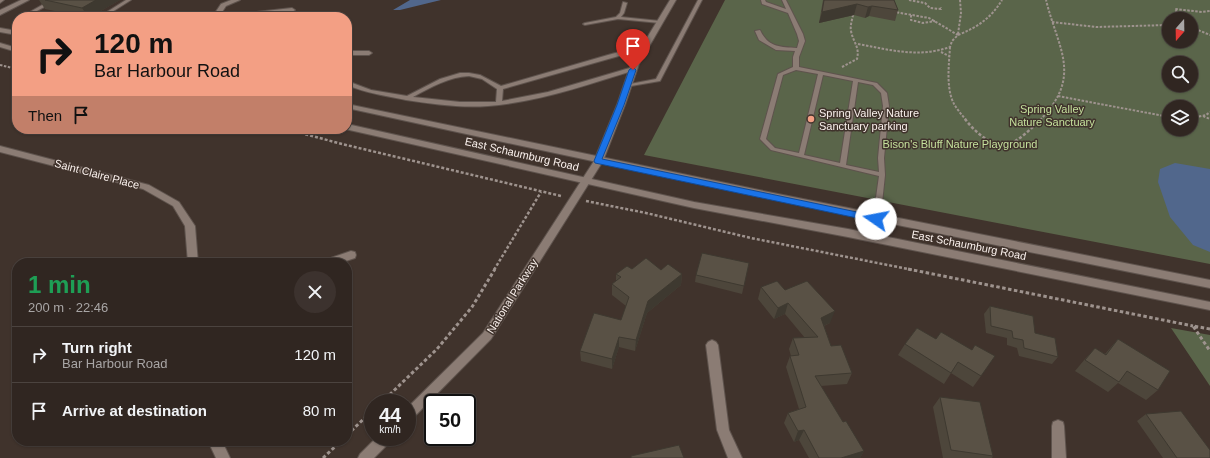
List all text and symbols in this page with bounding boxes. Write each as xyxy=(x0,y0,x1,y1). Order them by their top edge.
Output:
north arrow xyxy=(1162,12,1198,48)
map controls xyxy=(1162,12,1198,136)
icon: right xyxy=(28,28,80,80)
text: 120 m xyxy=(94,28,173,59)
pin xyxy=(616,29,650,70)
icon: arrive xyxy=(622,35,644,57)
button: search xyxy=(1162,56,1198,92)
text: Bar Harbour Road xyxy=(94,61,240,81)
button: layers xyxy=(1162,100,1198,136)
park label: Spring Valley Nature Sanctuary xyxy=(1009,103,1095,128)
icon: arrive xyxy=(70,104,92,126)
text: Then xyxy=(28,107,62,124)
place label: Spring Valley Nature Sanctuary parking xyxy=(819,107,919,132)
marker: Spring Valley Nature Sanctuary parking xyxy=(806,114,816,124)
street label: East Schaumburg Road xyxy=(464,135,580,173)
park label: Bison's Bluff Nature Playground xyxy=(883,138,1037,150)
street label: Saint Claire Place xyxy=(53,157,141,191)
position arrow xyxy=(855,198,897,240)
street label: East Schaumburg Road xyxy=(911,228,1027,262)
street label: National Parkway xyxy=(484,256,540,335)
text: 1 min xyxy=(28,271,91,298)
button: close xyxy=(294,271,336,313)
text: 200 m · 22:46 xyxy=(28,300,108,315)
text: Turn right xyxy=(62,339,132,356)
icon: right xyxy=(28,344,50,366)
text: 120 m xyxy=(294,346,336,363)
text: Bar Harbour Road xyxy=(62,356,168,371)
speed limit sign: 50 xyxy=(424,394,476,446)
icon: arrive xyxy=(28,400,50,422)
text: Arrive at destination xyxy=(62,402,207,419)
text: 80 m xyxy=(303,402,336,419)
text: 44 xyxy=(379,404,401,426)
text: km/h xyxy=(379,424,401,435)

